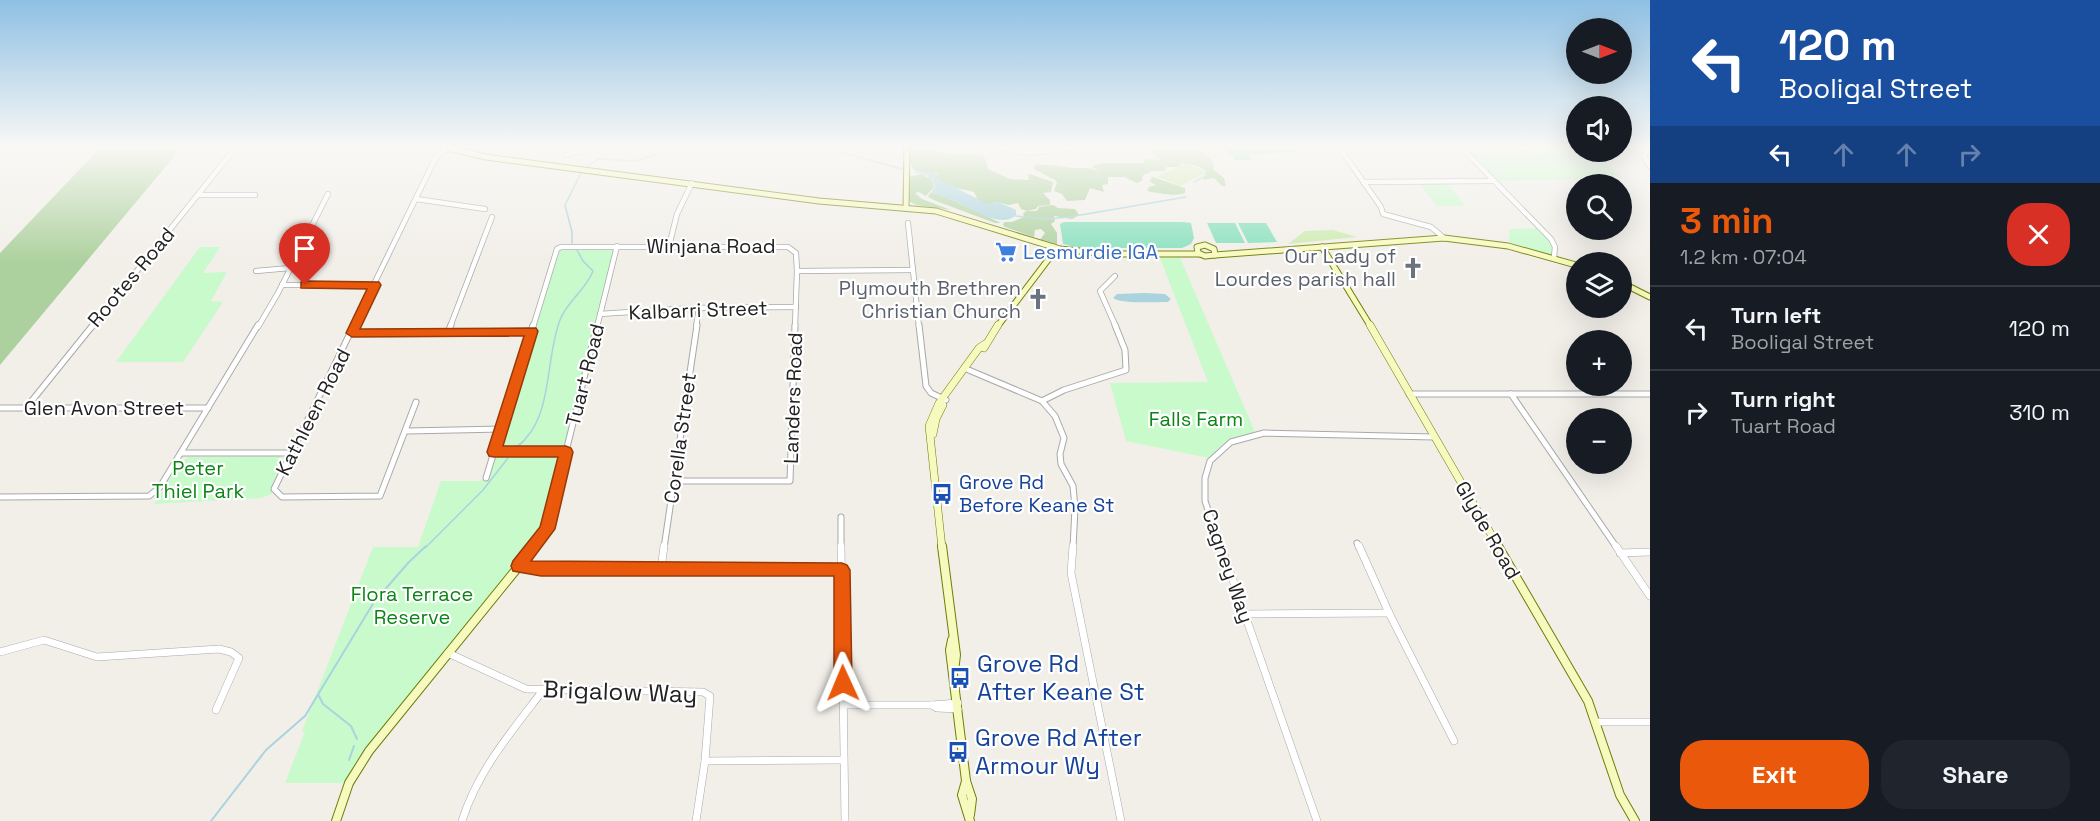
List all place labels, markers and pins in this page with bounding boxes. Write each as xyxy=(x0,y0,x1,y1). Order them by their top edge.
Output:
pin xyxy=(279,223,330,285)
place label: Lesmurdie IGA xyxy=(1023,239,1159,265)
supermarket icon: Lesmurdie IGA xyxy=(994,240,1018,264)
place label: Our Lady of Lourdes parish hall xyxy=(1215,243,1396,292)
church icon: Our Lady of Lourdes parish hall xyxy=(1401,256,1425,280)
place label: Plymouth Brethren Christian Church xyxy=(839,275,1021,324)
church icon: Plymouth Brethren Christian Church xyxy=(1026,287,1050,311)
place label: Grove Rd Before Keane St xyxy=(959,469,1114,518)
bus stop icon: Grove Rd Before Keane St xyxy=(930,482,954,506)
place label: Grove Rd After Keane St xyxy=(977,648,1145,707)
bus stop icon: Grove Rd After Keane St xyxy=(948,666,972,690)
place label: Grove Rd After Armour Wy xyxy=(975,722,1142,781)
bus stop icon: Grove Rd After Armour Wy xyxy=(946,740,970,764)

